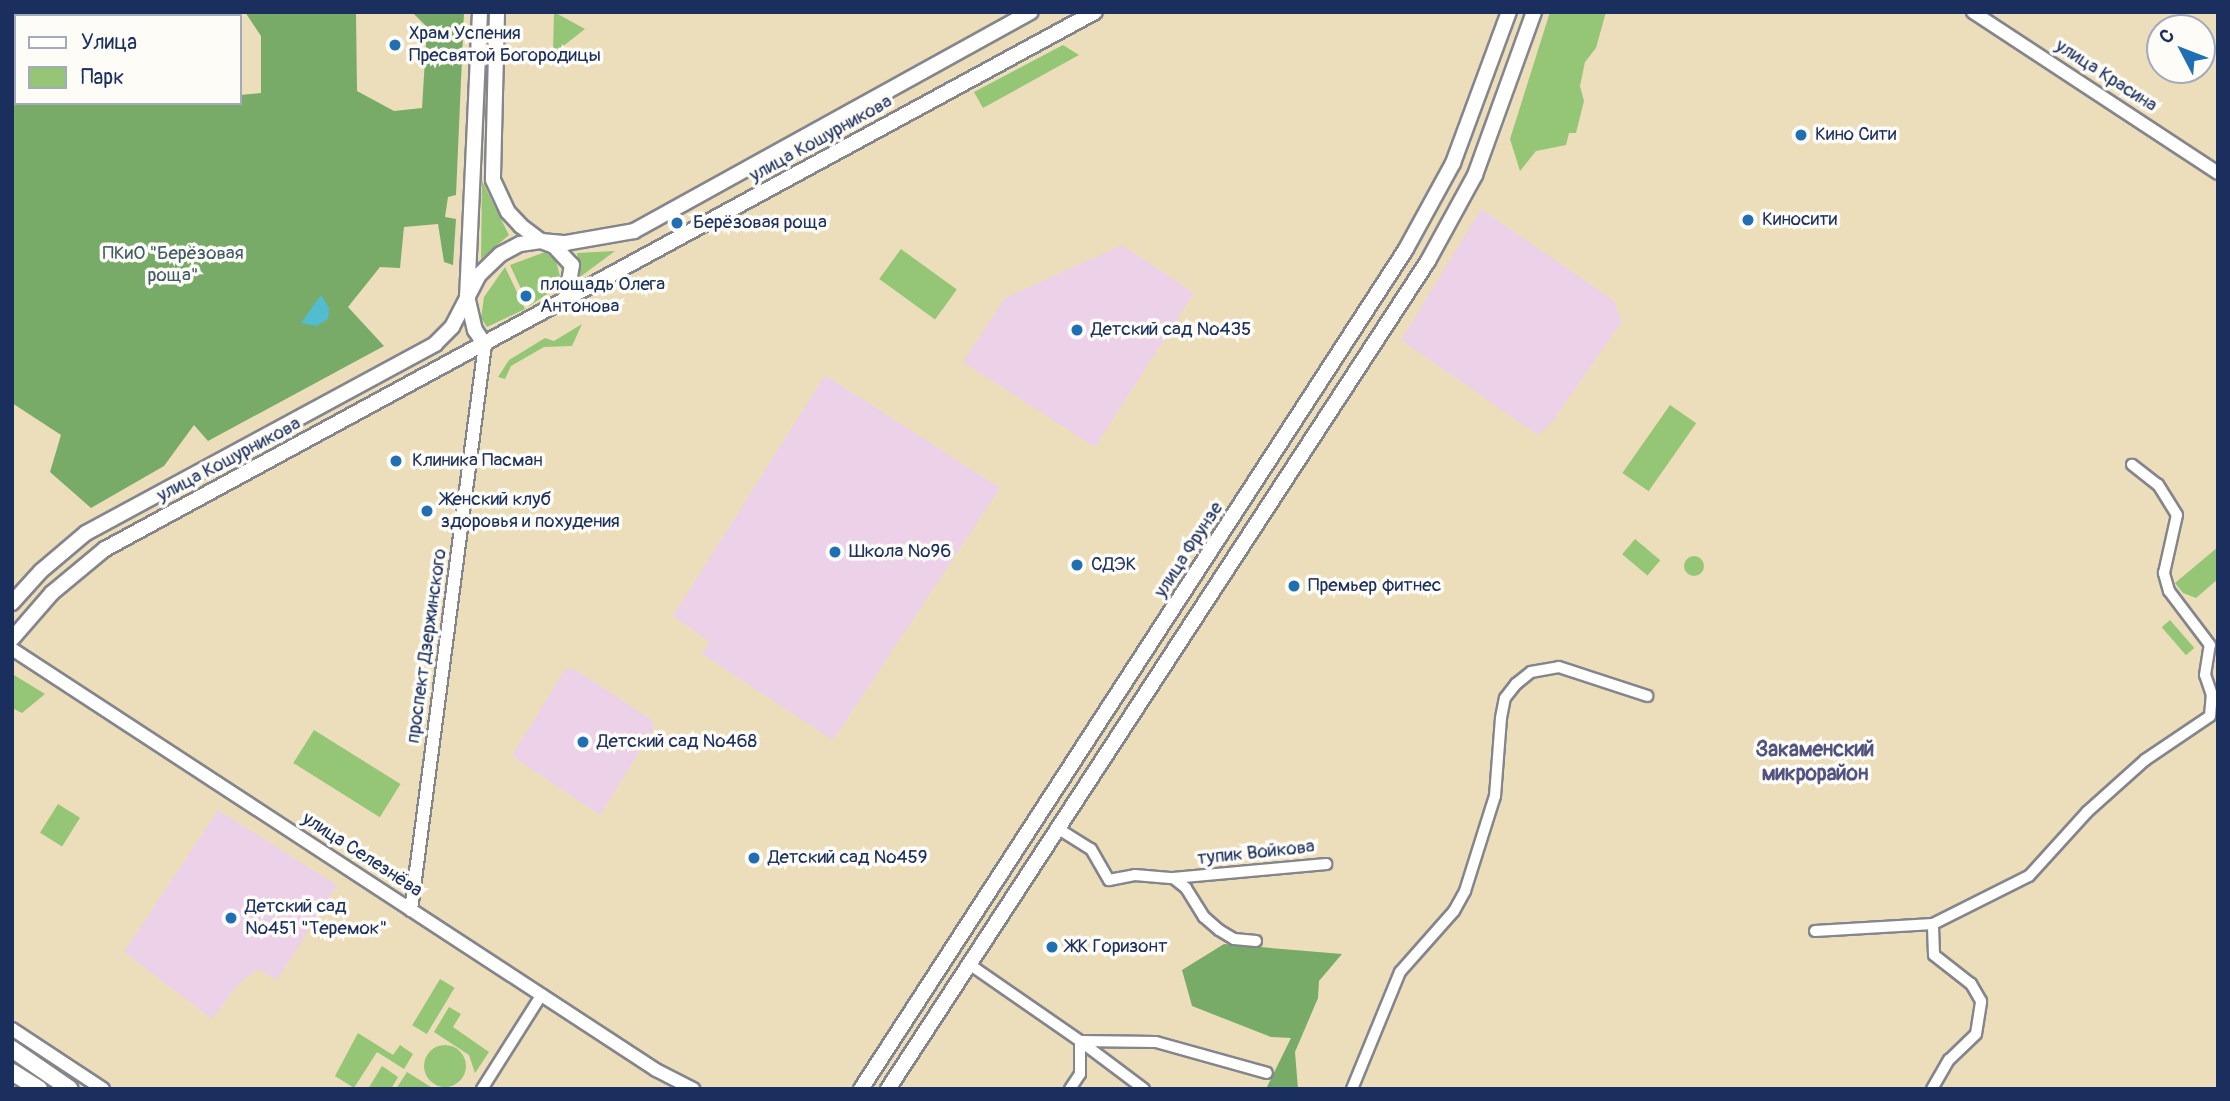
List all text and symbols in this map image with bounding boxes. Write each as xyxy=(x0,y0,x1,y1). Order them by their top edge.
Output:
legend xyxy=(14,14,242,105)
north arrow xyxy=(2146,14,2216,84)
place label: Храм Успения Пресвятой Богородицы xyxy=(409,23,601,67)
text: С xyxy=(2154,24,2180,49)
text: Улица xyxy=(81,29,137,56)
street label: улица Красина xyxy=(2051,35,2161,117)
marker: Храм Успения Пресвятой Богородицы xyxy=(387,37,403,53)
text: Парк xyxy=(81,64,124,91)
street label: улица Кошурникова xyxy=(746,90,896,188)
place label: Кино Сити xyxy=(1815,124,1896,146)
marker: Кино Сити xyxy=(1793,127,1809,143)
place label: Киносити xyxy=(1762,209,1837,231)
place label: Берёзовая роща xyxy=(693,212,827,234)
marker: Киносити xyxy=(1740,212,1756,228)
marker: Берёзовая роща xyxy=(667,213,687,233)
park label: ПКиО "Берёзовая роща" xyxy=(102,243,244,287)
place label: площадь Олега Антонова xyxy=(540,274,665,318)
marker: площадь Олега Антонова xyxy=(518,288,534,304)
place label: Детский сад №435 xyxy=(1091,319,1251,341)
marker: Детский сад №435 xyxy=(1069,322,1085,338)
street label: улица Кошурникова xyxy=(153,413,305,507)
place label: Клиника Пасман xyxy=(412,450,543,472)
marker: Клиника Пасман xyxy=(386,451,406,471)
place label: Женский клуб здоровья и похудения xyxy=(441,489,620,533)
street label: улица Фрунзе xyxy=(1150,498,1228,602)
marker: Женский клуб здоровья и похудения xyxy=(419,503,435,519)
place label: Школа №96 xyxy=(849,541,951,563)
marker: Школа №96 xyxy=(827,544,843,560)
street label: проспект Дзержинского xyxy=(402,547,452,745)
place label: СДЭК xyxy=(1091,554,1136,576)
marker: СДЭК xyxy=(1069,557,1085,573)
place label: Премьер фитнес xyxy=(1308,575,1441,597)
marker: Премьер фитнес xyxy=(1286,578,1302,594)
place label: Детский сад №468 xyxy=(597,731,757,753)
marker: Детский сад №468 xyxy=(575,734,591,750)
district label: Закаменский микрорайон xyxy=(1756,737,1874,787)
street label: улица Селезнёва xyxy=(298,808,426,902)
street label: тупик Войкова xyxy=(1196,835,1316,871)
place label: Детский сад №459 xyxy=(768,847,928,869)
marker: Детский сад №459 xyxy=(746,850,762,866)
place label: Детский сад №451 "Теремок" xyxy=(245,896,387,940)
marker: Детский сад №451 "Теремок" xyxy=(223,910,239,926)
place label: ЖК Горизонт xyxy=(1066,936,1168,958)
marker: ЖК Горизонт xyxy=(1044,939,1060,955)

